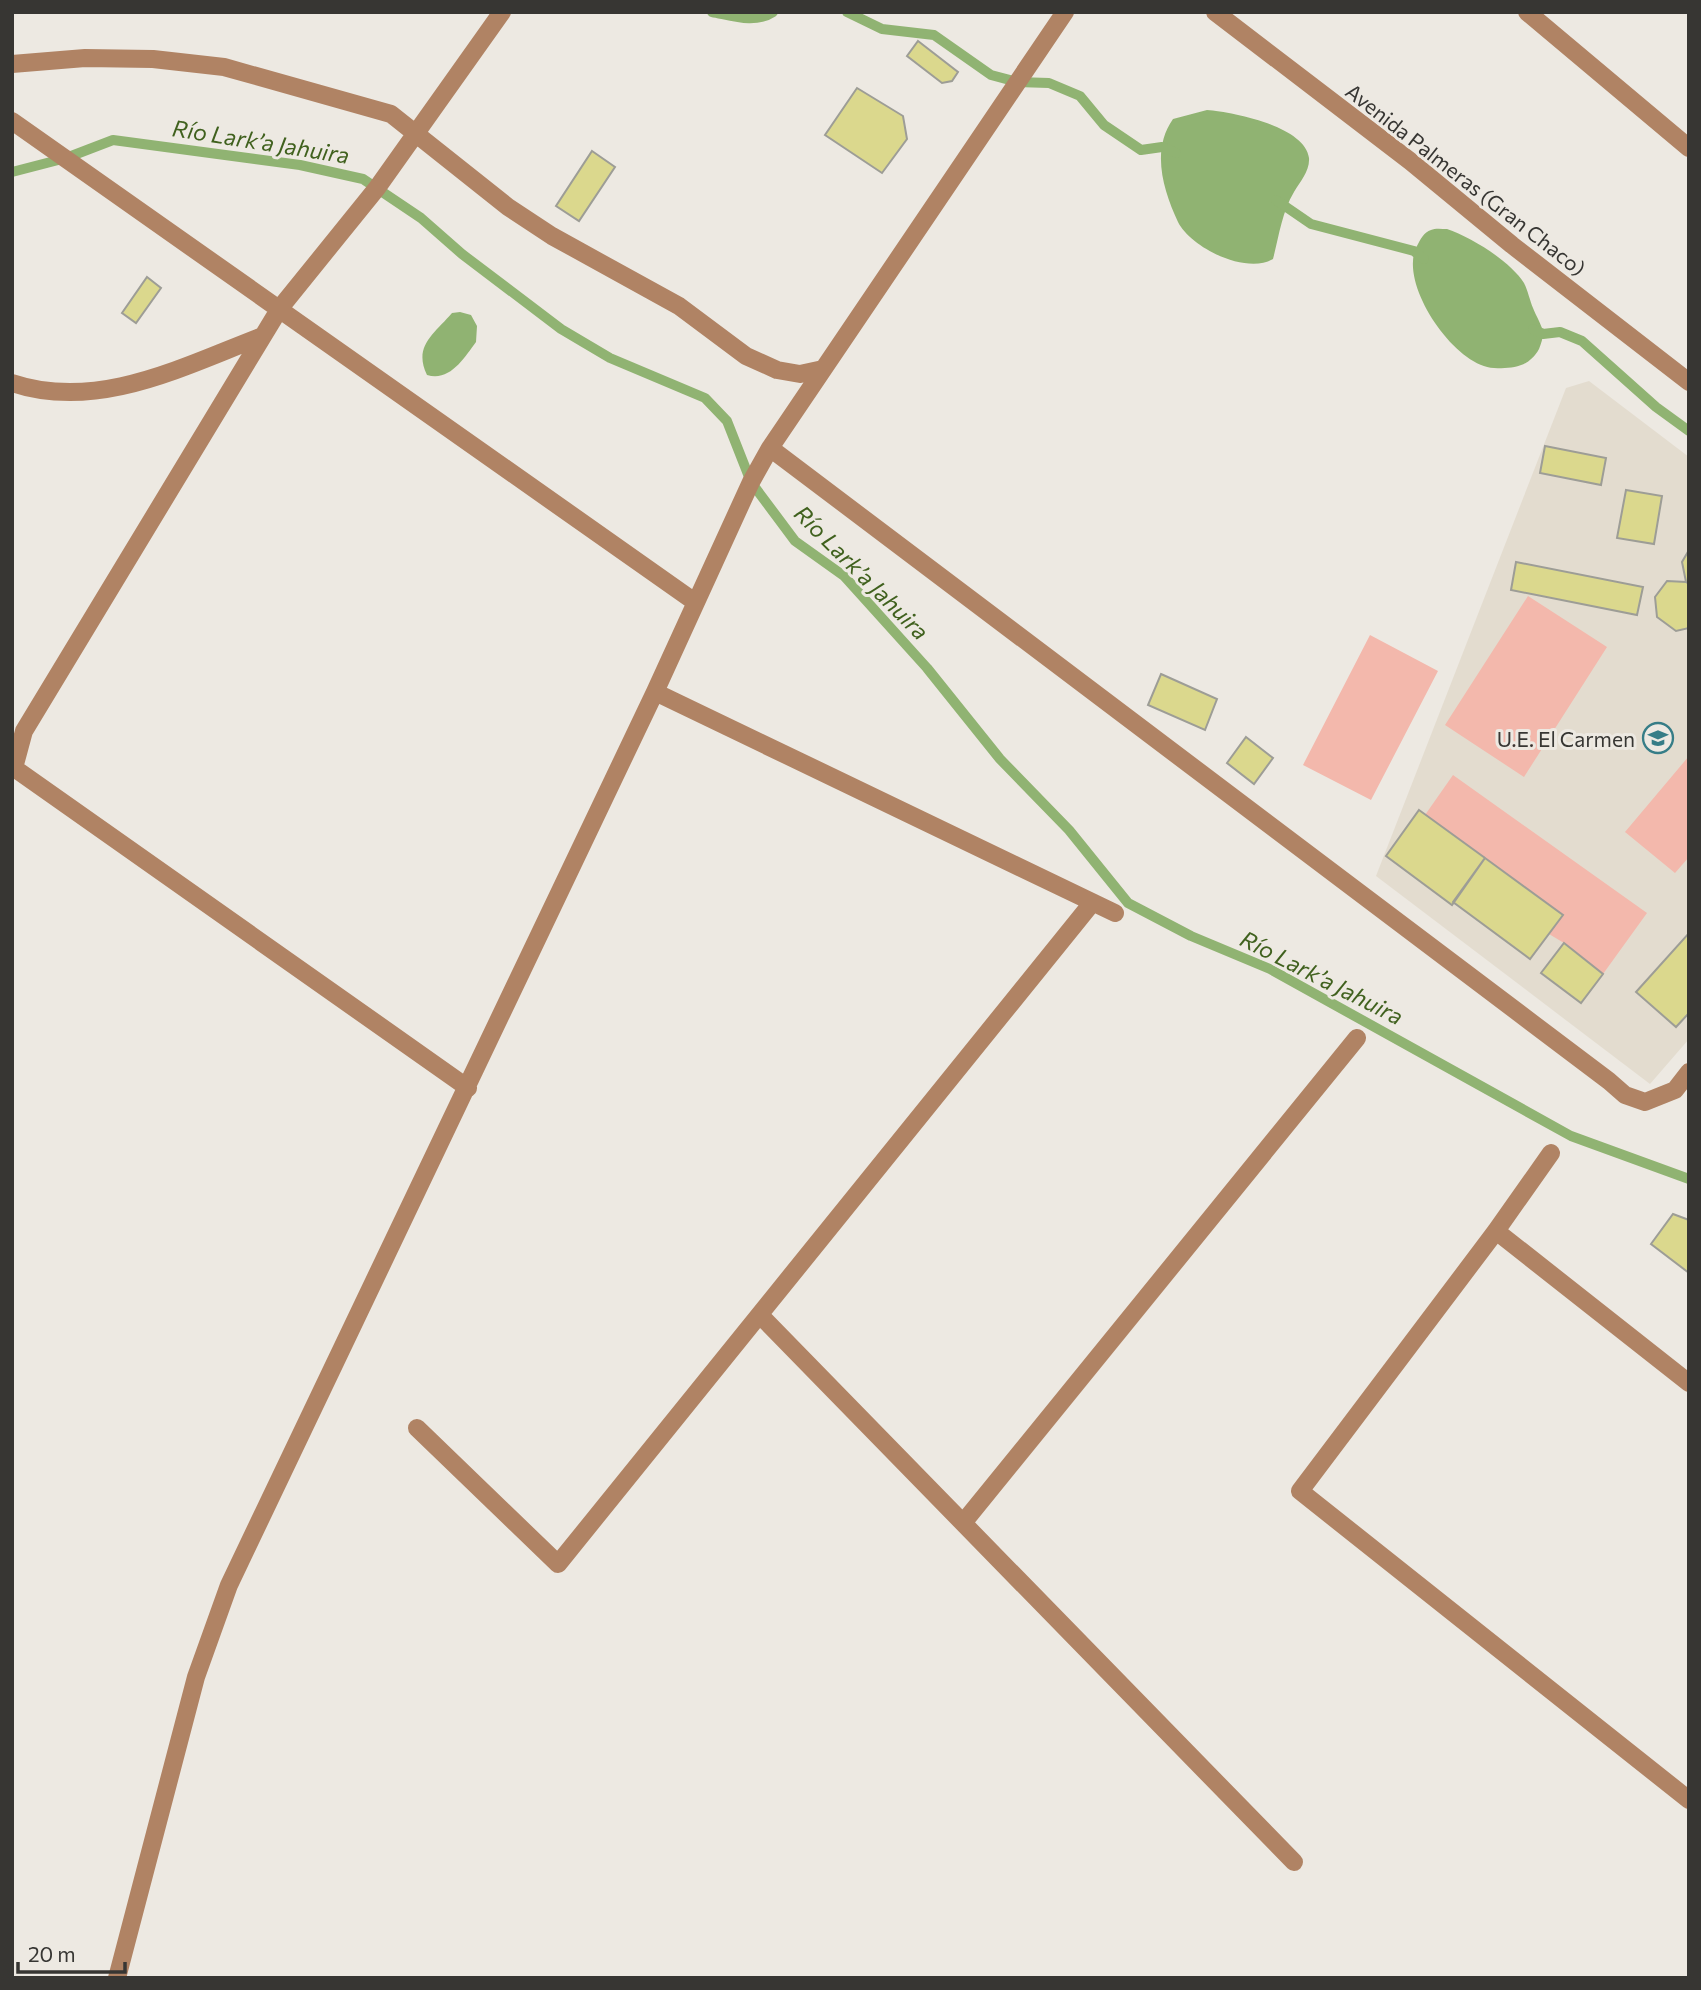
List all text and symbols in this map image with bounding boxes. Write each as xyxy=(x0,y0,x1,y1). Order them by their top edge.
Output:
street label: Avenida Palmeras (Gran Chaco) xyxy=(1341,78,1591,280)
water label: Río Lark’a Jahuira xyxy=(170,113,352,169)
water label: Río Lark’a Jahuira xyxy=(789,499,935,645)
school or university icon: U.E. El Carmen xyxy=(1641,721,1675,755)
place label: U.E. El Carmen xyxy=(1497,726,1635,751)
water label: Río Lark’a Jahuira xyxy=(1236,924,1408,1030)
scale bar xyxy=(18,1930,124,1974)
text: 20 m xyxy=(28,1941,76,1966)

